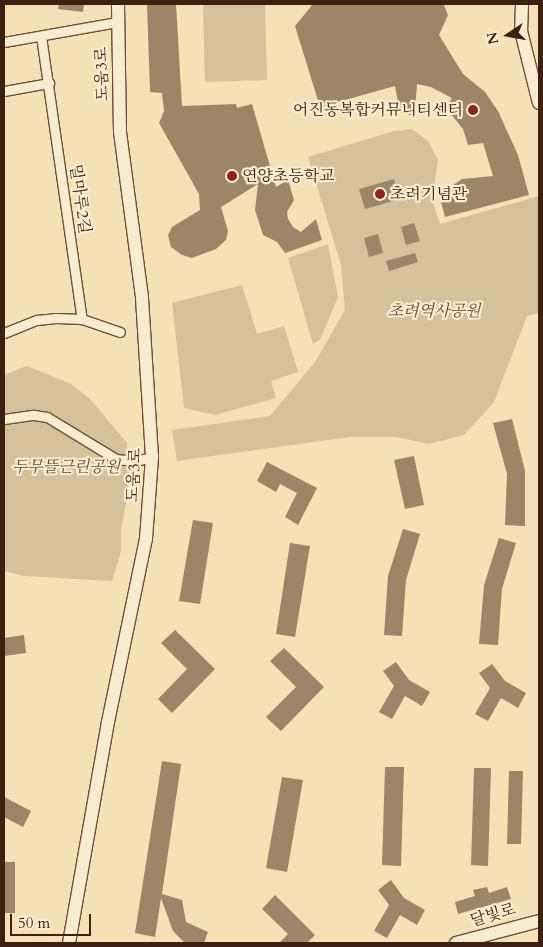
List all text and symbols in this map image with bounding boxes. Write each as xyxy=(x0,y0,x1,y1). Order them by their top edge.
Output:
north arrow xyxy=(483,10,533,60)
text: N xyxy=(482,30,503,46)
street label: 도움3로 xyxy=(91,46,113,102)
place label: 어진동복합커뮤니티센터 xyxy=(293,100,463,120)
marker: 어진동복합커뮤니티센터 xyxy=(467,104,479,116)
street label: 밀마루2길 xyxy=(66,163,94,235)
place label: 연양초등학교 xyxy=(242,166,335,186)
marker: 연양초등학교 xyxy=(226,170,238,182)
place label: 초려기념관 xyxy=(390,184,467,204)
marker: 초려기념관 xyxy=(374,188,386,200)
park label: 초려역사공원 xyxy=(388,301,480,321)
street label: 도움3로 xyxy=(123,447,145,503)
park label: 두무뜰근린공원 xyxy=(12,457,120,477)
street label: 달빛로 xyxy=(468,899,518,931)
scale bar xyxy=(12,904,94,936)
text: 50 m xyxy=(18,913,50,933)

